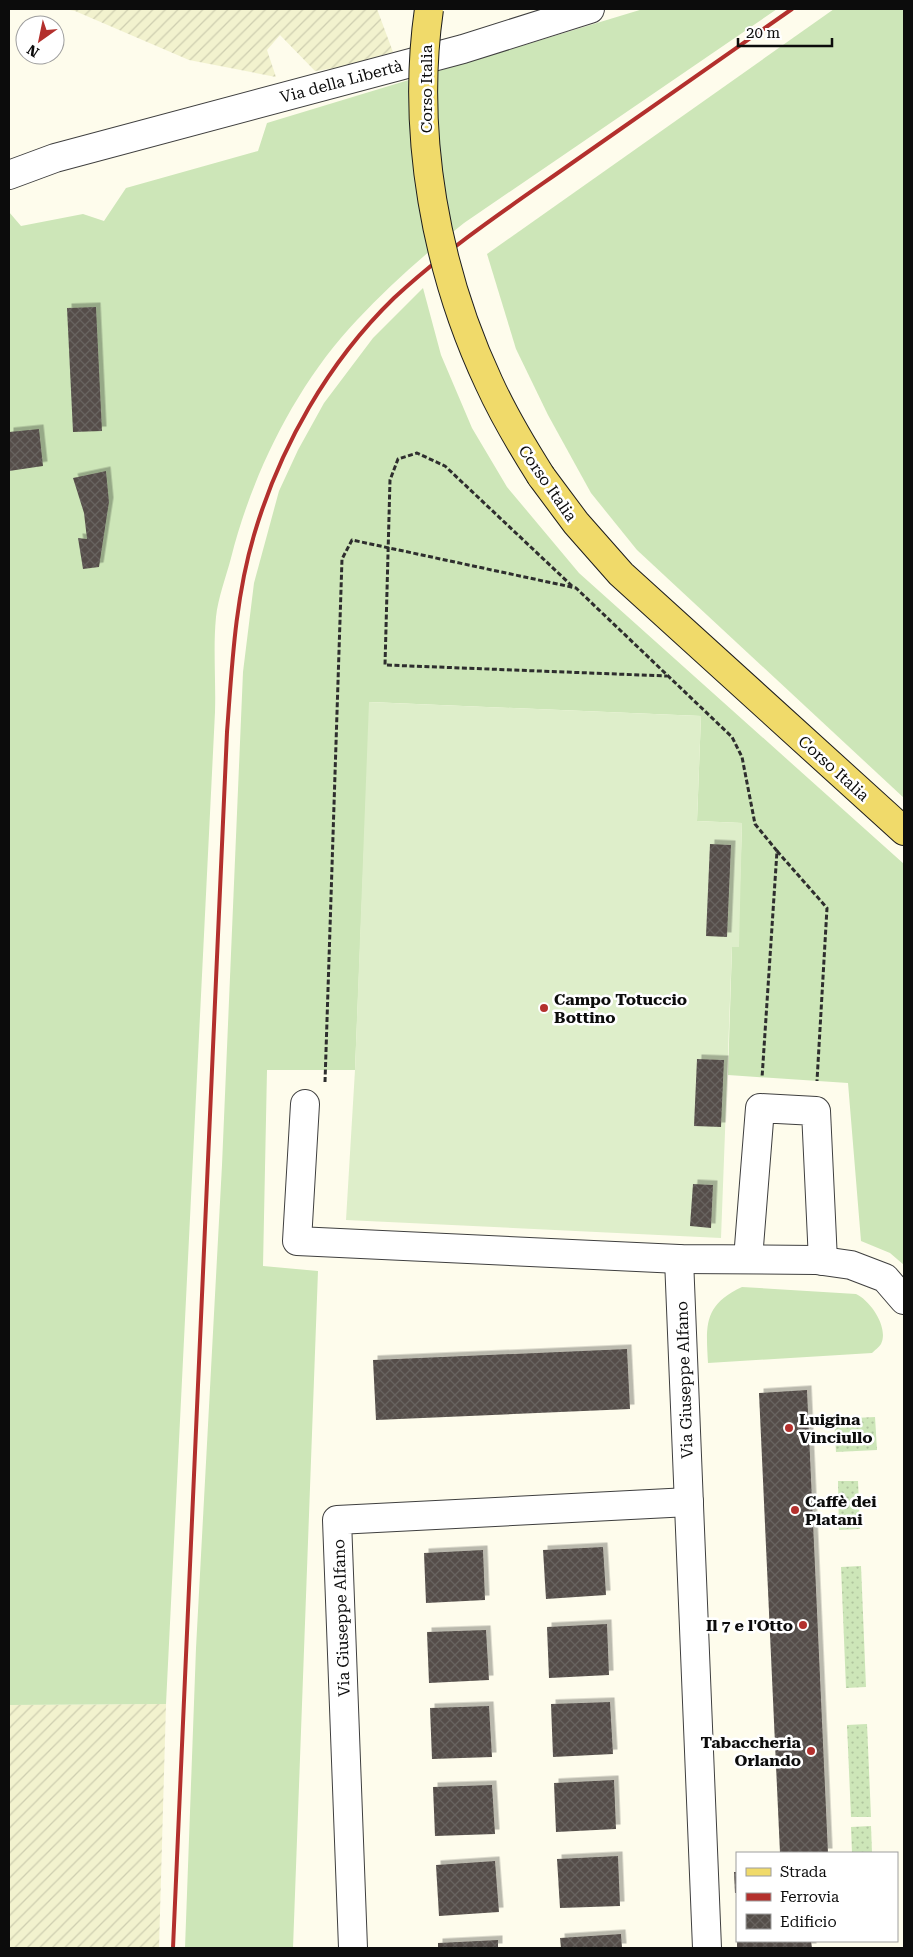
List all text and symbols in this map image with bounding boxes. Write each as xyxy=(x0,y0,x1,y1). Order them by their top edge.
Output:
north arrow xyxy=(15,15,65,65)
scale bar xyxy=(738,15,832,47)
text: 20 m xyxy=(746,24,781,42)
text: N xyxy=(24,41,42,61)
street label: Corso Italia xyxy=(417,44,436,133)
street label: Via della Libertà xyxy=(278,56,405,107)
street label: Corso Italia xyxy=(514,442,581,525)
street label: Corso Italia xyxy=(794,732,873,805)
place label: Campo Totuccio Bottino xyxy=(554,990,687,1027)
marker: Campo Totuccio Bottino xyxy=(538,1002,550,1014)
street label: Via Giuseppe Alfano xyxy=(672,1301,697,1459)
place label: Luigina Vinciullo xyxy=(799,1410,873,1447)
marker: Luigina Vinciullo xyxy=(783,1422,795,1434)
place label: Caffè dei Platani xyxy=(805,1492,877,1529)
marker: Caffè dei Platani xyxy=(789,1504,801,1516)
street label: Via Giuseppe Alfano xyxy=(329,1539,354,1697)
place label: Il 7 e l'Otto xyxy=(706,1616,793,1635)
marker: Il 7 e l'Otto xyxy=(797,1619,809,1631)
place label: Tabaccheria Orlando xyxy=(700,1733,802,1770)
marker: Tabaccheria Orlando xyxy=(805,1745,817,1757)
legend xyxy=(736,1852,898,1942)
text: Strada xyxy=(780,1863,827,1881)
text: Ferrovia xyxy=(780,1888,839,1906)
text: Edificio xyxy=(780,1913,837,1931)

